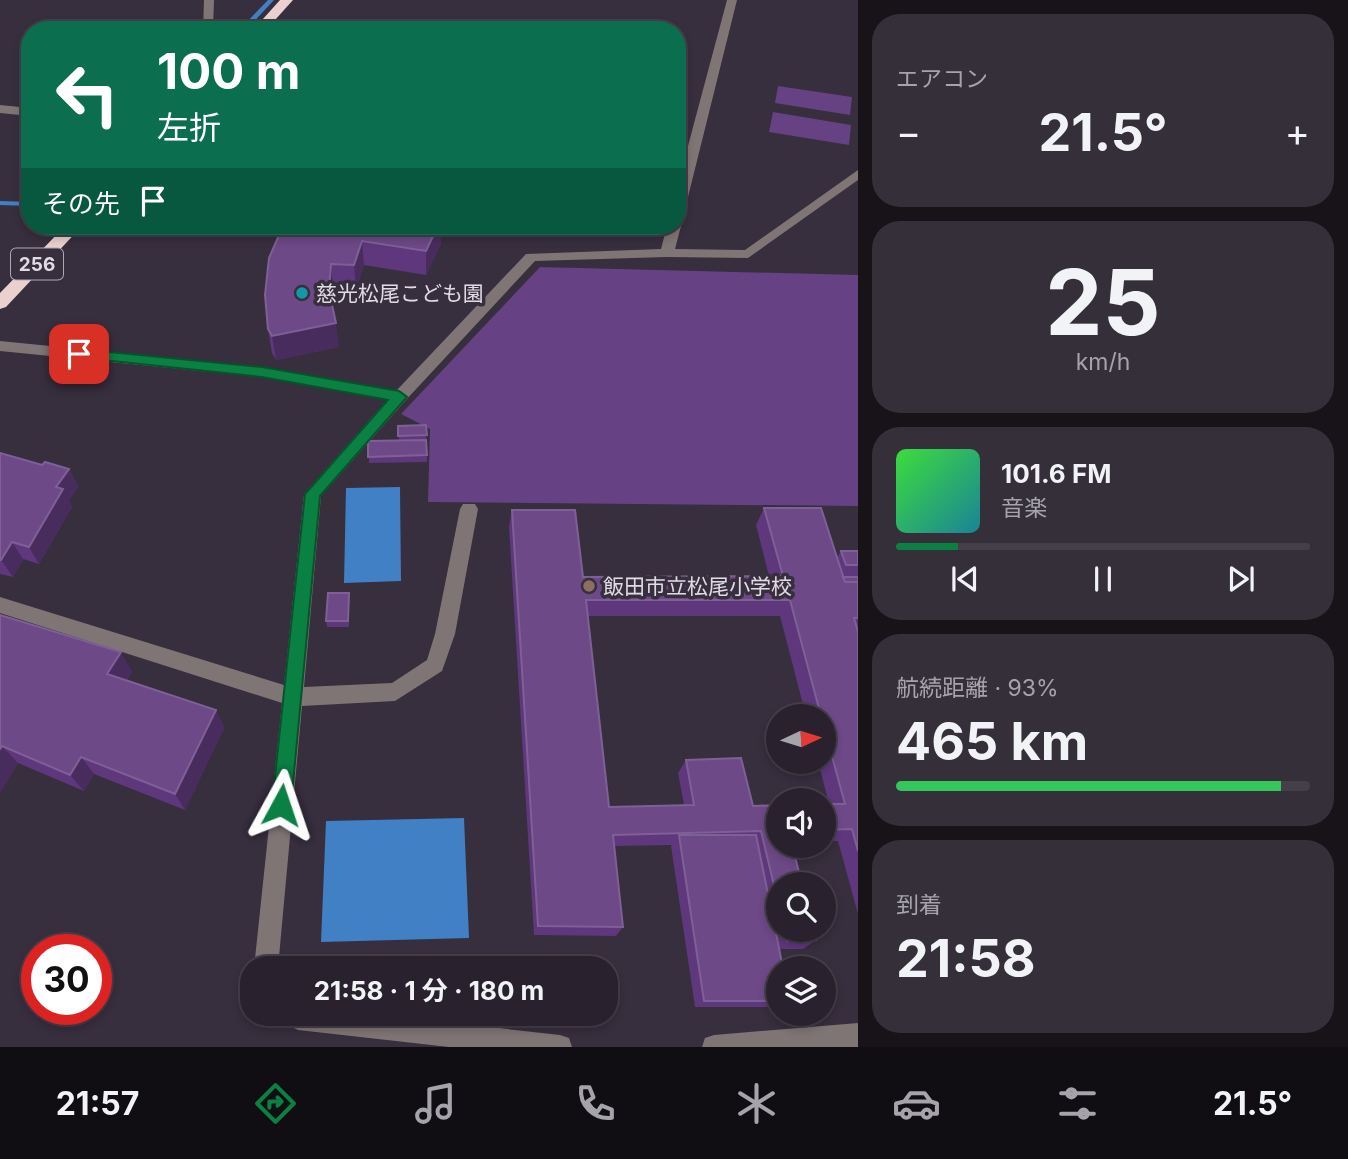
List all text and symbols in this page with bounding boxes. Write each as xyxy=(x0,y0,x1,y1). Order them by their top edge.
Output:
text: 100 m xyxy=(157,42,301,101)
icon: left xyxy=(42,49,133,140)
text: エアコン xyxy=(896,65,988,93)
text: 21.5° xyxy=(1038,101,1168,164)
text: 左折 xyxy=(157,108,221,147)
text: − xyxy=(896,109,921,155)
text: + xyxy=(1285,109,1310,155)
icon: arrive xyxy=(134,182,172,220)
text: その先 xyxy=(42,188,120,219)
text: 25 xyxy=(1045,247,1161,357)
road number: 256 xyxy=(11,248,63,280)
place label: 慈光松尾こども園 xyxy=(316,281,484,306)
marker: 慈光松尾こども園 xyxy=(294,285,310,301)
pin xyxy=(49,324,109,384)
icon: arrive xyxy=(60,335,98,373)
text: km/h xyxy=(1076,348,1130,376)
text: 101.6 FM xyxy=(1001,458,1111,489)
text: 音楽 xyxy=(1001,494,1047,522)
icon: previous xyxy=(946,560,984,598)
icon: pause xyxy=(1084,560,1122,598)
icon: next xyxy=(1222,560,1260,598)
place label: 飯田市立松尾小学校 xyxy=(603,574,792,599)
marker: 飯田市立松尾小学校 xyxy=(581,578,597,594)
text: 航続距離 · 93% xyxy=(896,674,1059,702)
north arrow xyxy=(766,704,836,774)
map controls xyxy=(766,704,836,1026)
text: 465 km xyxy=(896,710,1088,773)
position arrow xyxy=(244,768,318,842)
button: sound xyxy=(766,788,836,858)
button: search xyxy=(766,872,836,942)
text: 到着 xyxy=(896,891,942,919)
text: 21:58 xyxy=(896,927,1036,990)
speed limit sign: 30 xyxy=(21,934,112,1025)
button: layers xyxy=(766,956,836,1026)
text: 21:58 · 1 分 · 180 m xyxy=(314,975,544,1006)
icon: directions xyxy=(251,1079,300,1128)
icon: music xyxy=(411,1079,460,1128)
icon: phone xyxy=(571,1079,620,1128)
icon: climate xyxy=(732,1079,781,1128)
icon: car xyxy=(892,1079,941,1128)
icon: filters xyxy=(1053,1079,1102,1128)
text: 21:57 xyxy=(56,1084,139,1123)
text: 21.5° xyxy=(1213,1084,1292,1123)

